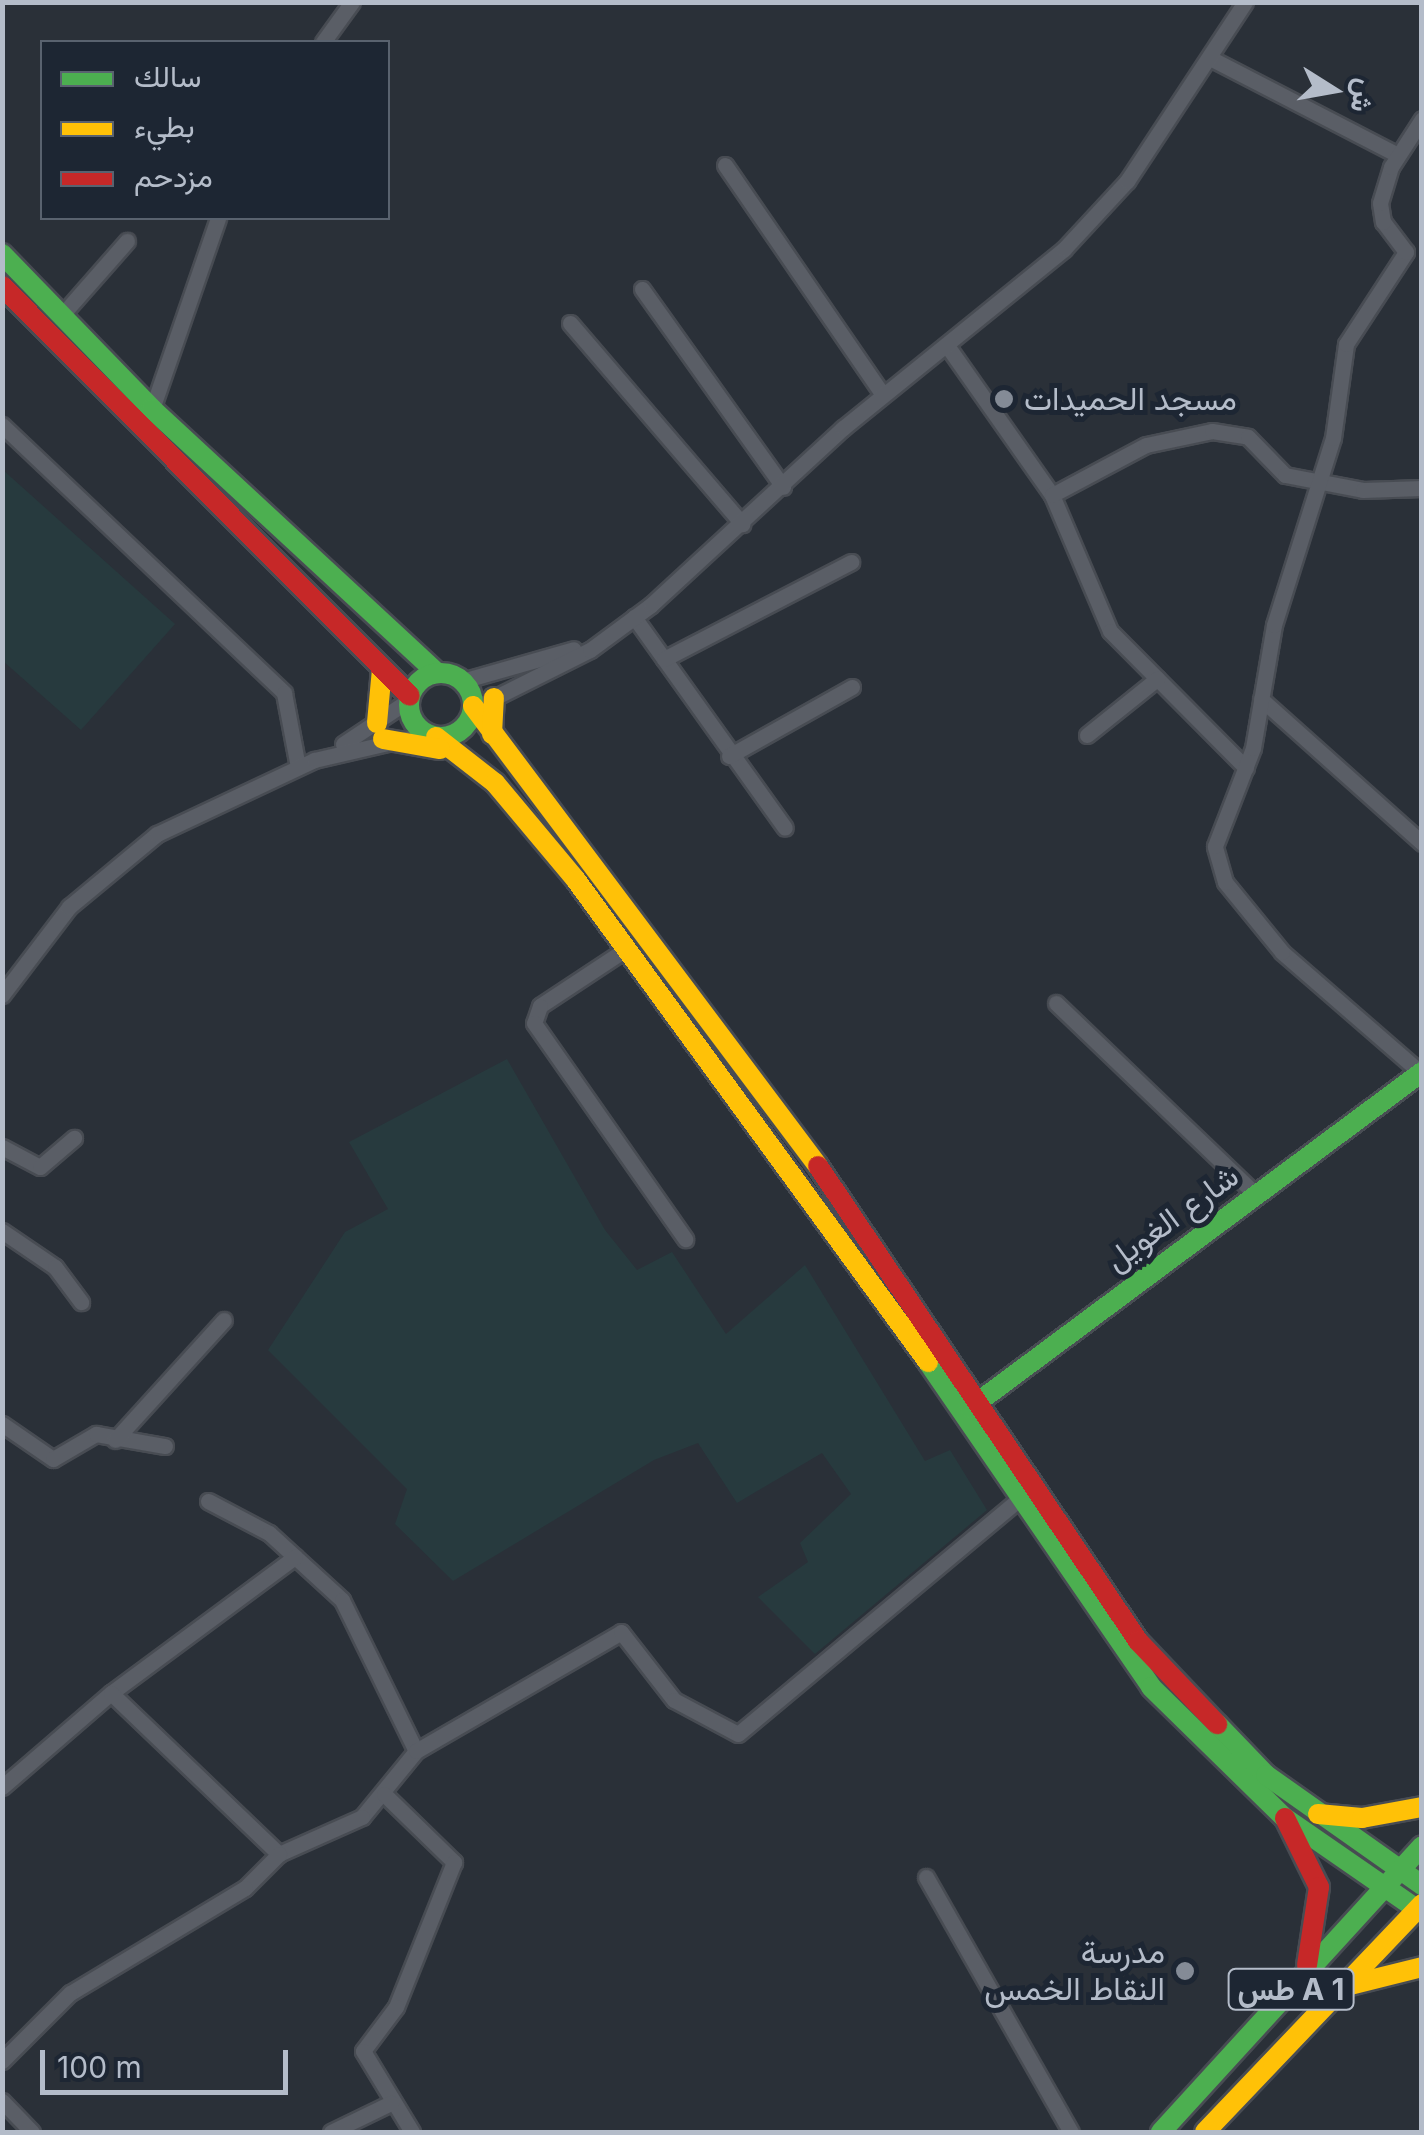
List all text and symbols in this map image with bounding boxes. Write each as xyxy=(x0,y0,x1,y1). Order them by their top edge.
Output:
legend xyxy=(40,40,390,220)
north arrow xyxy=(1284,40,1384,140)
text: سالك xyxy=(134,58,201,94)
text: ش xyxy=(1344,76,1383,115)
text: بطيء xyxy=(134,108,195,144)
text: مزدحم xyxy=(134,158,213,194)
place label: مسجد الحميدات xyxy=(1024,380,1237,418)
marker: مسجد الحميدات xyxy=(993,388,1015,410)
street label: شارع الغويل xyxy=(1098,1157,1246,1279)
place label: مدرسة النقاط الخمس xyxy=(984,1934,1165,2009)
marker: مدرسة النقاط الخمس xyxy=(1174,1960,1196,1982)
road number: طس A 1 xyxy=(1226,1964,1356,2014)
scale bar xyxy=(45,2030,292,2092)
text: 100 m xyxy=(57,2049,142,2085)

